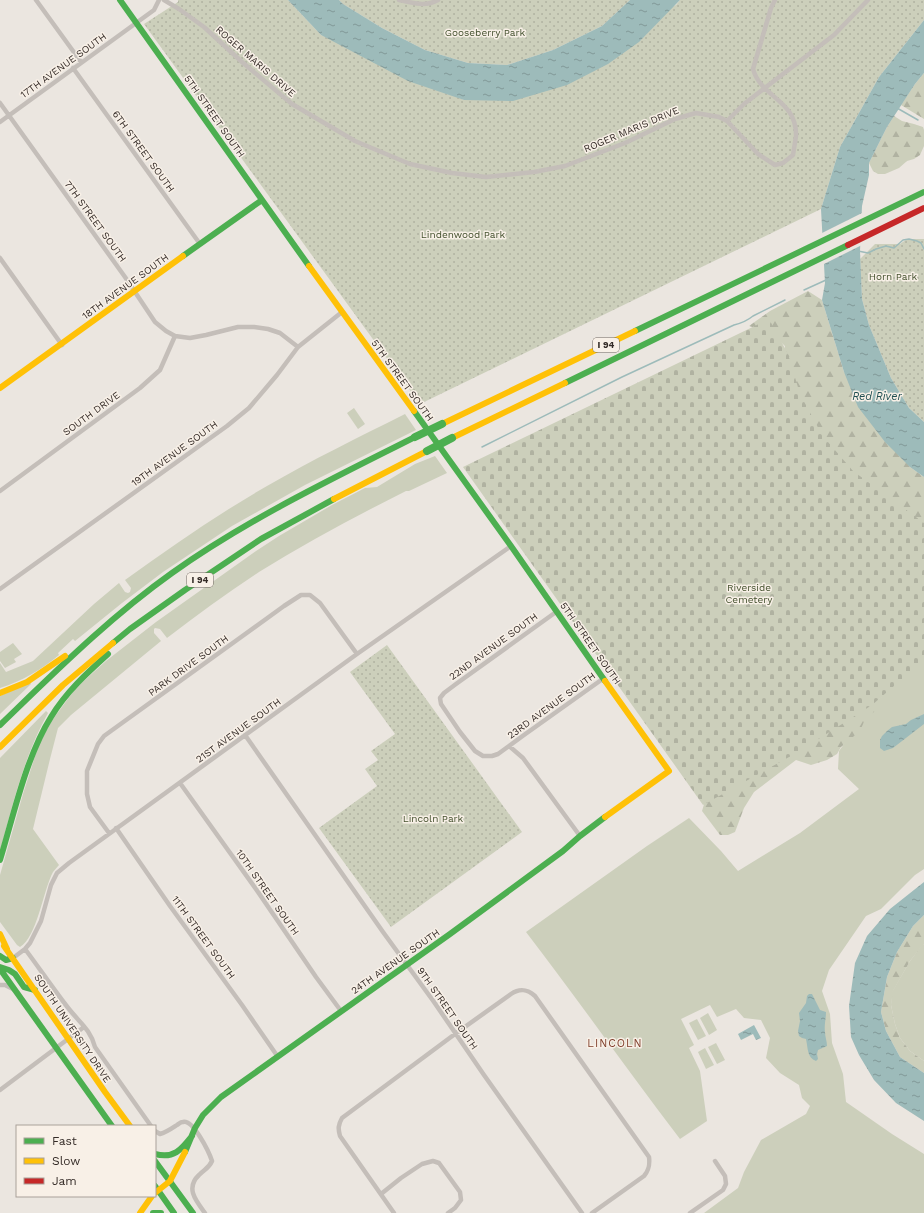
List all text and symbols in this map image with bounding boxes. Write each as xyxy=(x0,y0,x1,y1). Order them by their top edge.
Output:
street label: ROGER MARIS DRIVE xyxy=(214,24,298,99)
park label: Gooseberry Park xyxy=(445,27,525,38)
street label: 17TH AVENUE SOUTH xyxy=(18,31,108,100)
street label: 5TH STREET SOUTH xyxy=(182,73,247,159)
street label: ROGER MARIS DRIVE xyxy=(582,104,680,154)
street label: 6TH STREET SOUTH xyxy=(110,108,177,194)
street label: 7TH STREET SOUTH xyxy=(62,179,129,264)
park label: Lindenwood Park xyxy=(421,229,506,240)
street label: 18TH AVENUE SOUTH xyxy=(80,251,171,321)
park label: Horn Park xyxy=(869,271,918,282)
street label: 5TH STREET SOUTH xyxy=(369,338,436,423)
road number: I 94 xyxy=(593,338,619,352)
street label: SOUTH DRIVE xyxy=(61,389,122,438)
water label: Red River xyxy=(852,390,902,403)
street label: 19TH AVENUE SOUTH xyxy=(129,418,220,488)
road number: I 94 xyxy=(187,573,213,587)
park label: Riverside Cemetery xyxy=(726,582,773,605)
street label: 5TH STREET SOUTH xyxy=(558,600,623,686)
street label: 22ND AVENUE SOUTH xyxy=(447,611,540,682)
street label: PARK DRIVE SOUTH xyxy=(146,633,230,698)
street label: 23RD AVENUE SOUTH xyxy=(505,670,597,741)
street label: 21ST AVENUE SOUTH xyxy=(194,696,283,765)
park label: Lincoln Park xyxy=(403,813,464,824)
street label: 10TH STREET SOUTH xyxy=(234,847,301,937)
street label: 11TH STREET SOUTH xyxy=(170,894,237,981)
street label: 24TH AVENUE SOUTH xyxy=(349,927,442,996)
street label: 9TH STREET SOUTH xyxy=(415,965,480,1052)
street label: SOUTH UNIVERSITY DRIVE xyxy=(32,972,113,1085)
district label: LINCOLN xyxy=(587,1037,643,1050)
legend xyxy=(16,1125,156,1197)
text: Fast xyxy=(52,1134,77,1148)
text: Slow xyxy=(52,1154,80,1168)
text: Jam xyxy=(52,1174,77,1188)

